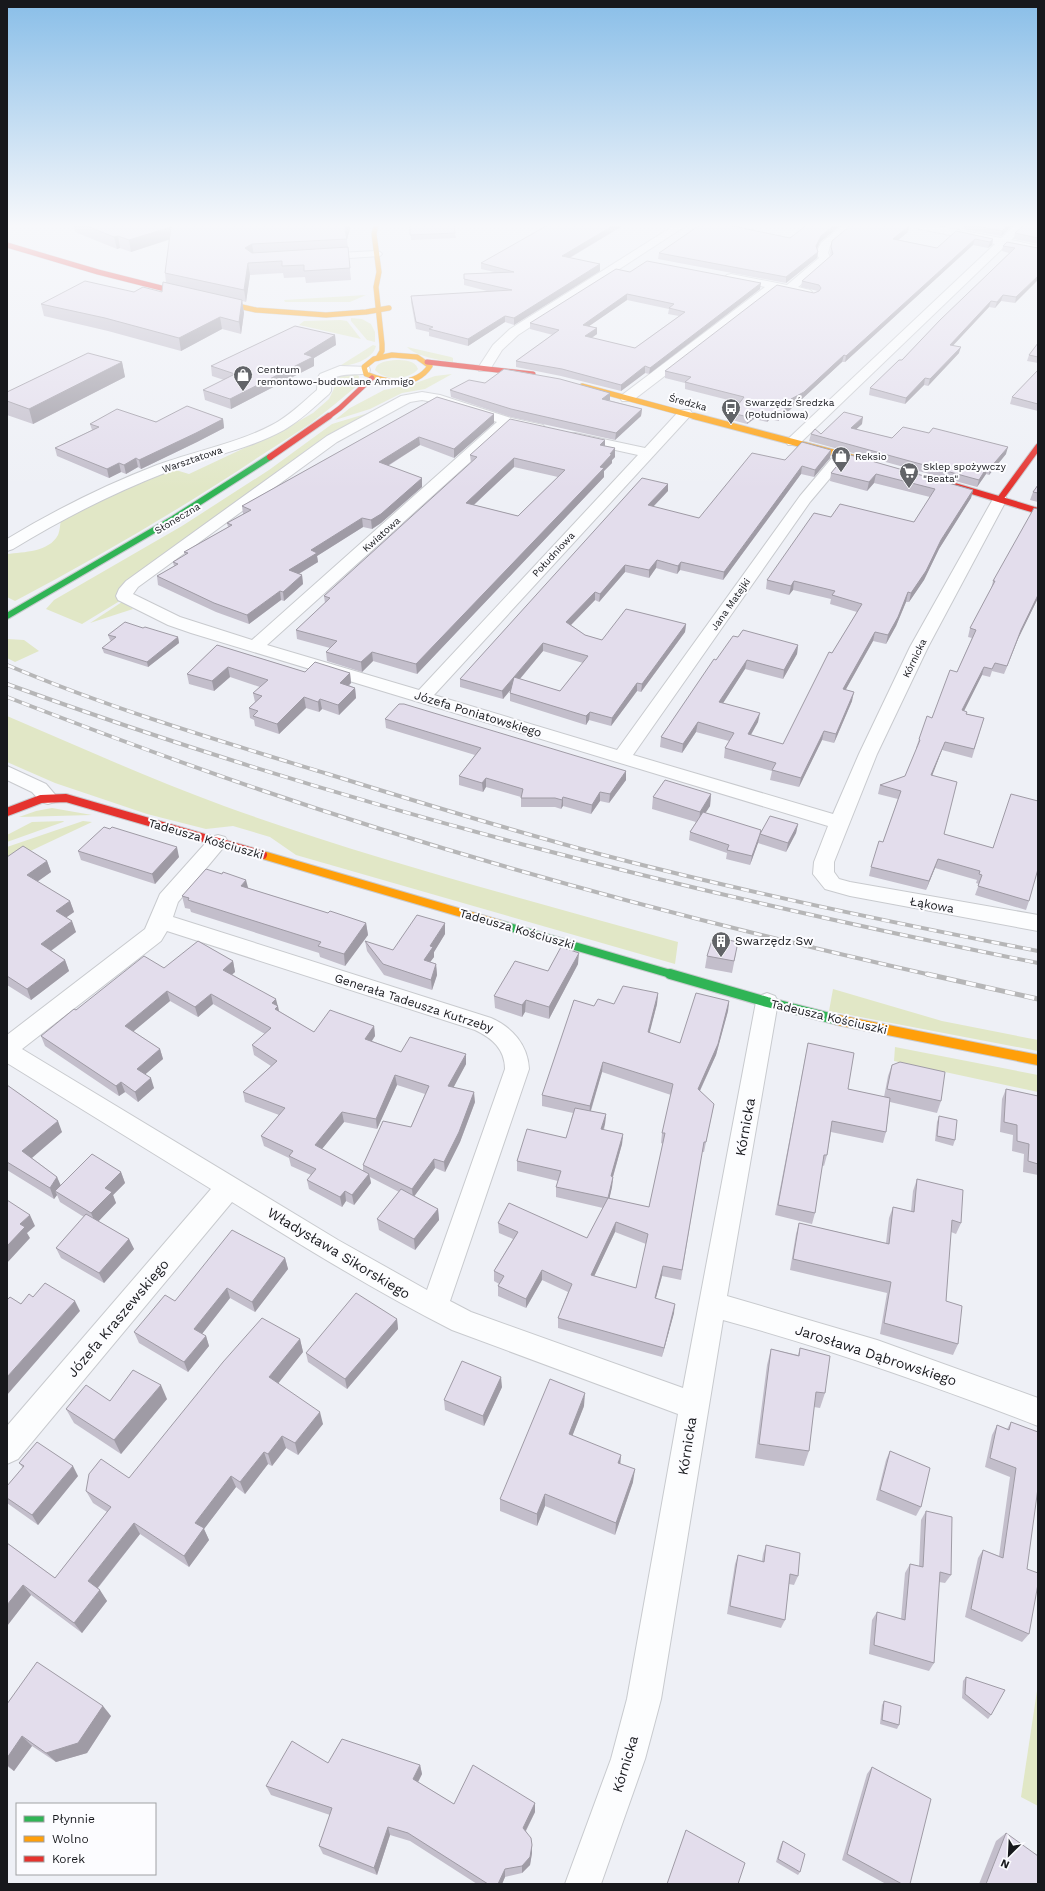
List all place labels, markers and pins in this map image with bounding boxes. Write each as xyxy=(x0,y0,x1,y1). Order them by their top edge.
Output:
shop icon: Centrum remontowo-budowlane Ammigo xyxy=(232,364,254,392)
place label: Centrum remontowo-budowlane Ammigo xyxy=(257,364,414,387)
bus stop icon: Swarzędz Średzka (Południowa) xyxy=(720,397,742,425)
place label: Swarzędz Średzka (Południowa) xyxy=(745,397,835,420)
shop icon: Reksio xyxy=(830,445,852,473)
place label: Reksio xyxy=(855,451,887,462)
supermarket icon: Sklep spożywczy "Beata" xyxy=(898,461,920,489)
place label: Sklep spożywczy "Beata" xyxy=(923,461,1007,484)
building icon: Swarzędz Sw xyxy=(710,930,732,958)
place label: Swarzędz Sw xyxy=(735,934,813,948)

